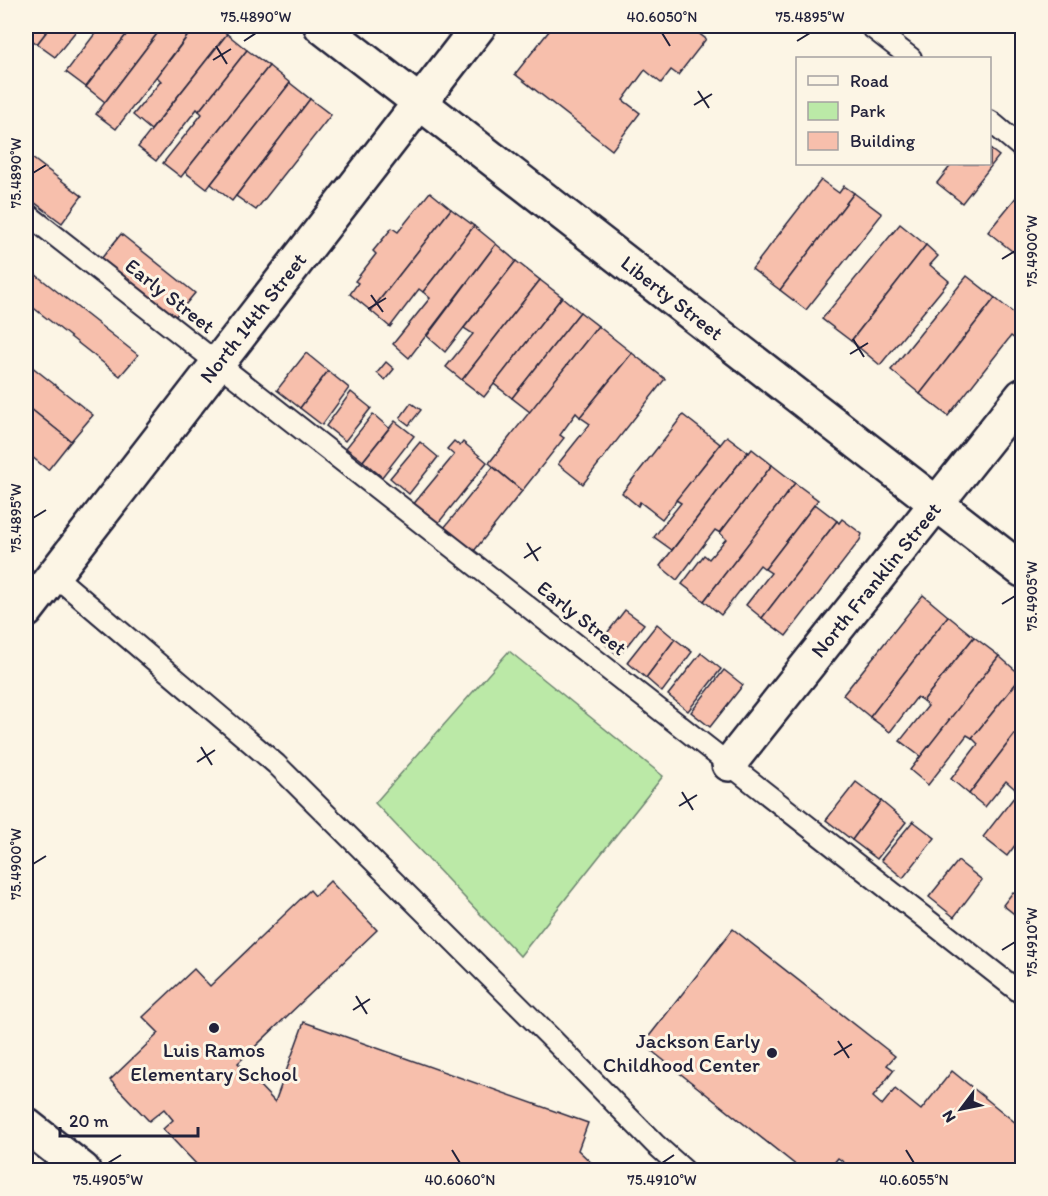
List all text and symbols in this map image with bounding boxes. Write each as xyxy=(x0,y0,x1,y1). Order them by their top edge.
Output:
text: 75.4890°W xyxy=(221,8,291,26)
text: 40.6050°N xyxy=(627,8,697,26)
text: 75.4895°W xyxy=(775,8,845,26)
legend xyxy=(796,57,991,165)
text: Road xyxy=(850,70,889,92)
text: Park xyxy=(850,100,885,122)
text: Building xyxy=(850,130,916,152)
text: 75.4890°W xyxy=(7,138,25,208)
text: 75.4900°W xyxy=(1023,215,1041,287)
street label: North 14th Street xyxy=(194,247,311,388)
street label: Liberty Street xyxy=(616,250,729,345)
street label: Early Street xyxy=(120,253,220,338)
text: 75.4895°W xyxy=(7,483,25,553)
street label: North Franklin Street xyxy=(805,497,946,662)
text: 75.4905°W xyxy=(1023,561,1041,631)
street label: Early Street xyxy=(532,575,632,660)
text: 75.4900°W xyxy=(7,828,25,900)
text: 75.4910°W xyxy=(1023,907,1041,977)
marker: Luis Ramos Elementary School xyxy=(207,1021,221,1035)
place label: Jackson Early Childhood Center xyxy=(603,1028,760,1077)
place label: Luis Ramos Elementary School xyxy=(130,1037,298,1086)
marker: Jackson Early Childhood Center xyxy=(765,1046,779,1060)
north arrow xyxy=(931,1079,991,1139)
scale bar xyxy=(60,1100,198,1138)
text: N xyxy=(938,1107,960,1126)
text: 20 m xyxy=(69,1110,109,1132)
text: 75.4905°W xyxy=(73,1171,143,1189)
text: 40.6060°N xyxy=(425,1171,495,1189)
text: 75.4910°W xyxy=(627,1171,697,1189)
text: 40.6055°N xyxy=(879,1171,949,1189)

